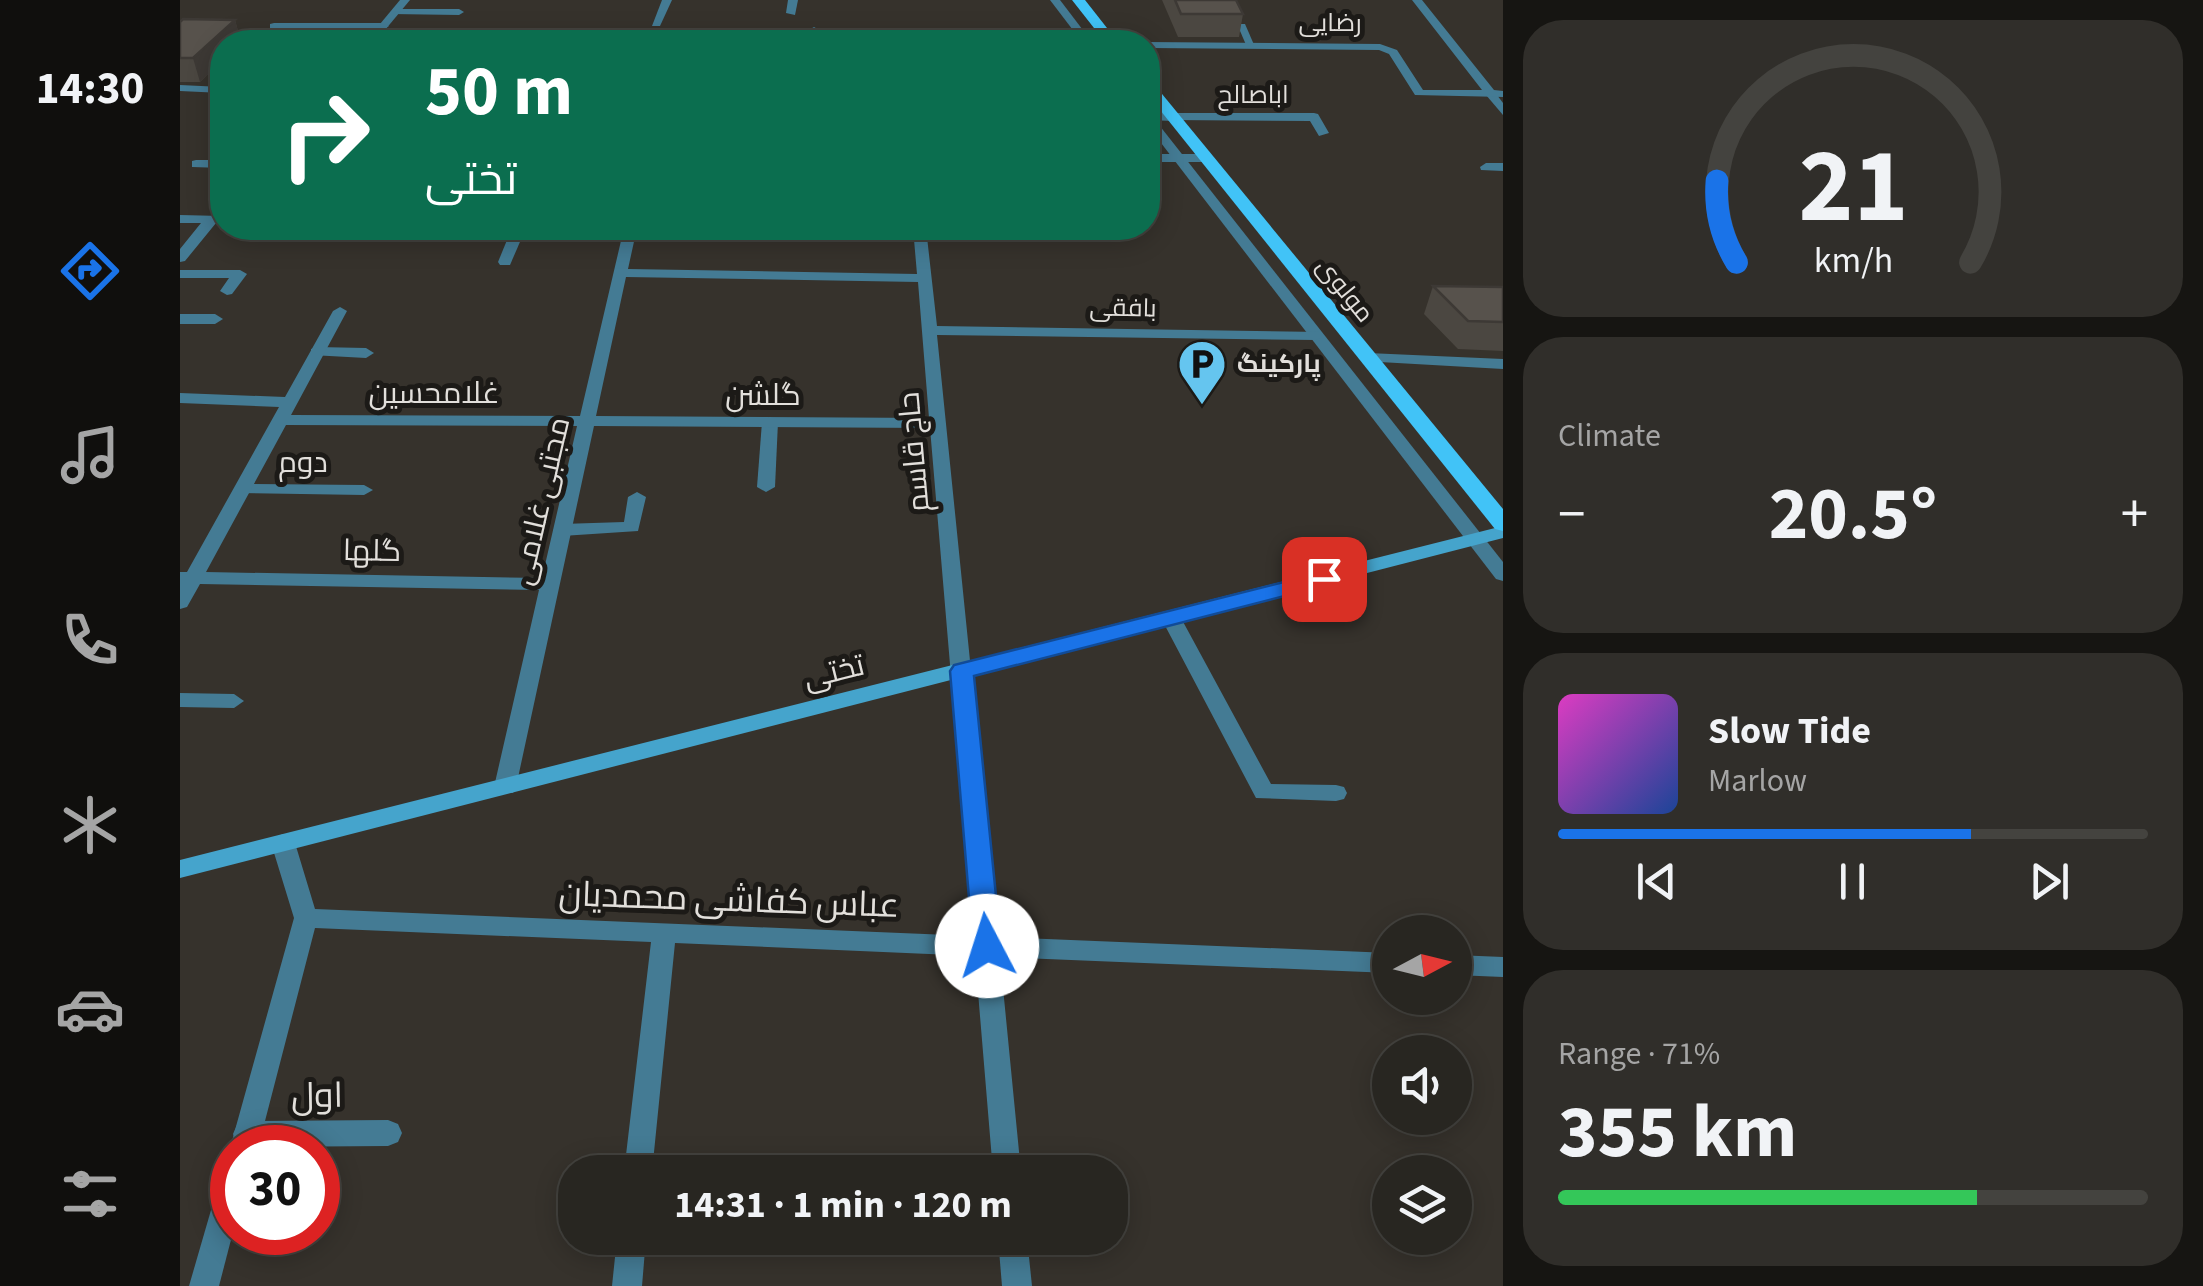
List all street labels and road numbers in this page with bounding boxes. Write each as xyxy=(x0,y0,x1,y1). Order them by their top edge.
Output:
street label: رضایی xyxy=(1298,5,1362,41)
street label: اباصالح xyxy=(1217,77,1289,113)
street label: مولوی xyxy=(1308,250,1382,330)
street label: بافقی xyxy=(1089,289,1157,327)
street label: غلامحسین xyxy=(369,372,499,415)
street label: گلشن xyxy=(725,374,801,417)
street label: حاج قاسم xyxy=(887,390,941,514)
street label: مجتبی غلامی xyxy=(501,413,581,589)
street label: دوم xyxy=(278,441,328,484)
street label: گلها xyxy=(343,529,401,573)
street label: تختی xyxy=(799,644,869,700)
street label: عباس کفاشی محمدیان xyxy=(558,869,900,931)
street label: اول xyxy=(291,1071,343,1121)

